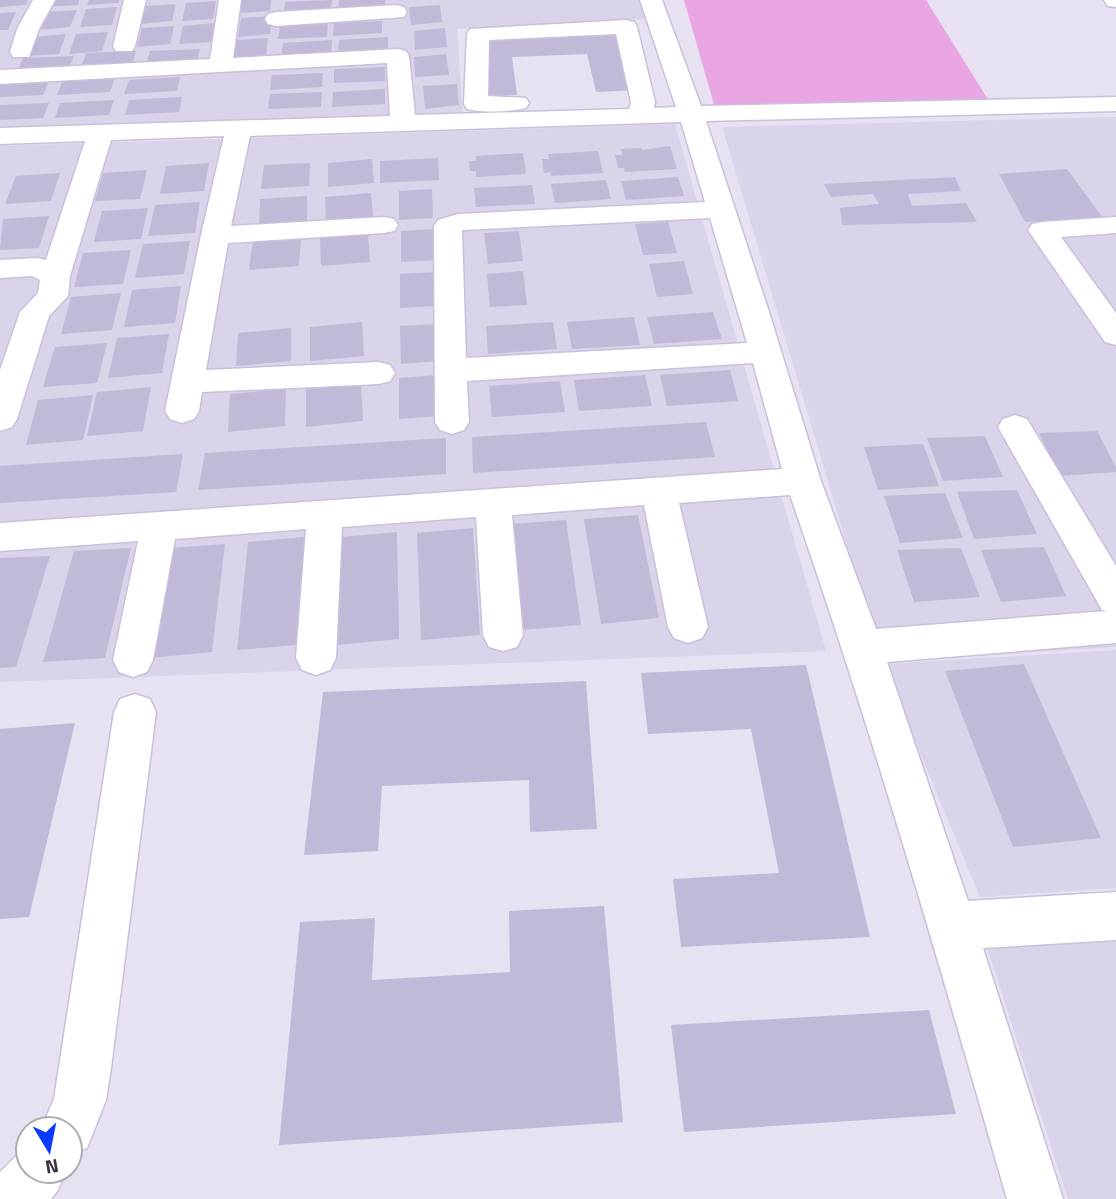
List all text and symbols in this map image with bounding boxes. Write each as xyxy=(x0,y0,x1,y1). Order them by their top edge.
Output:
north arrow xyxy=(14,1115,84,1185)
text: N xyxy=(43,1152,61,1183)

